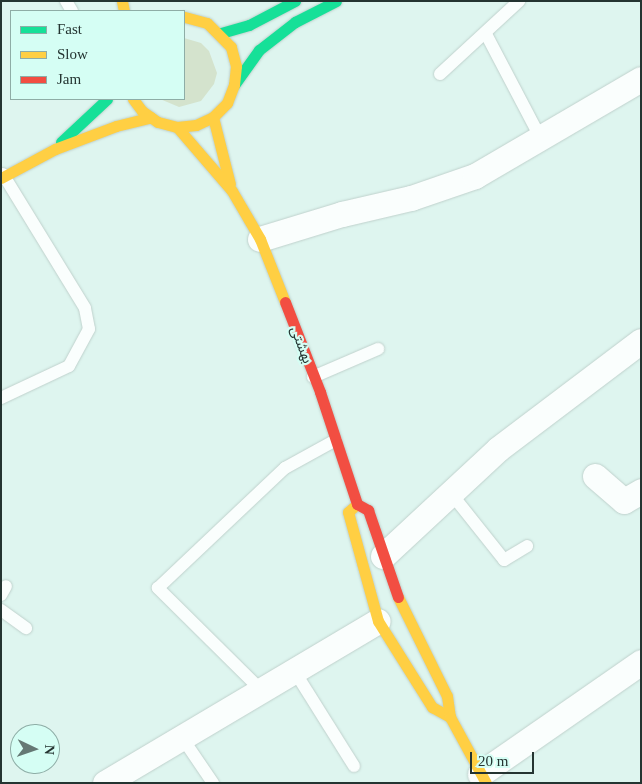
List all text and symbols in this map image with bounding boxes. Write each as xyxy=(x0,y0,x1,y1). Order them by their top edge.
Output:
legend xyxy=(10,10,185,100)
text: Fast xyxy=(57,21,82,37)
text: Slow xyxy=(57,46,88,62)
text: Jam xyxy=(57,71,81,87)
street label: بهشتی xyxy=(286,324,316,366)
north arrow xyxy=(10,724,60,774)
scale bar xyxy=(472,742,536,774)
text: N xyxy=(42,744,57,755)
text: 20 m xyxy=(478,753,508,769)

